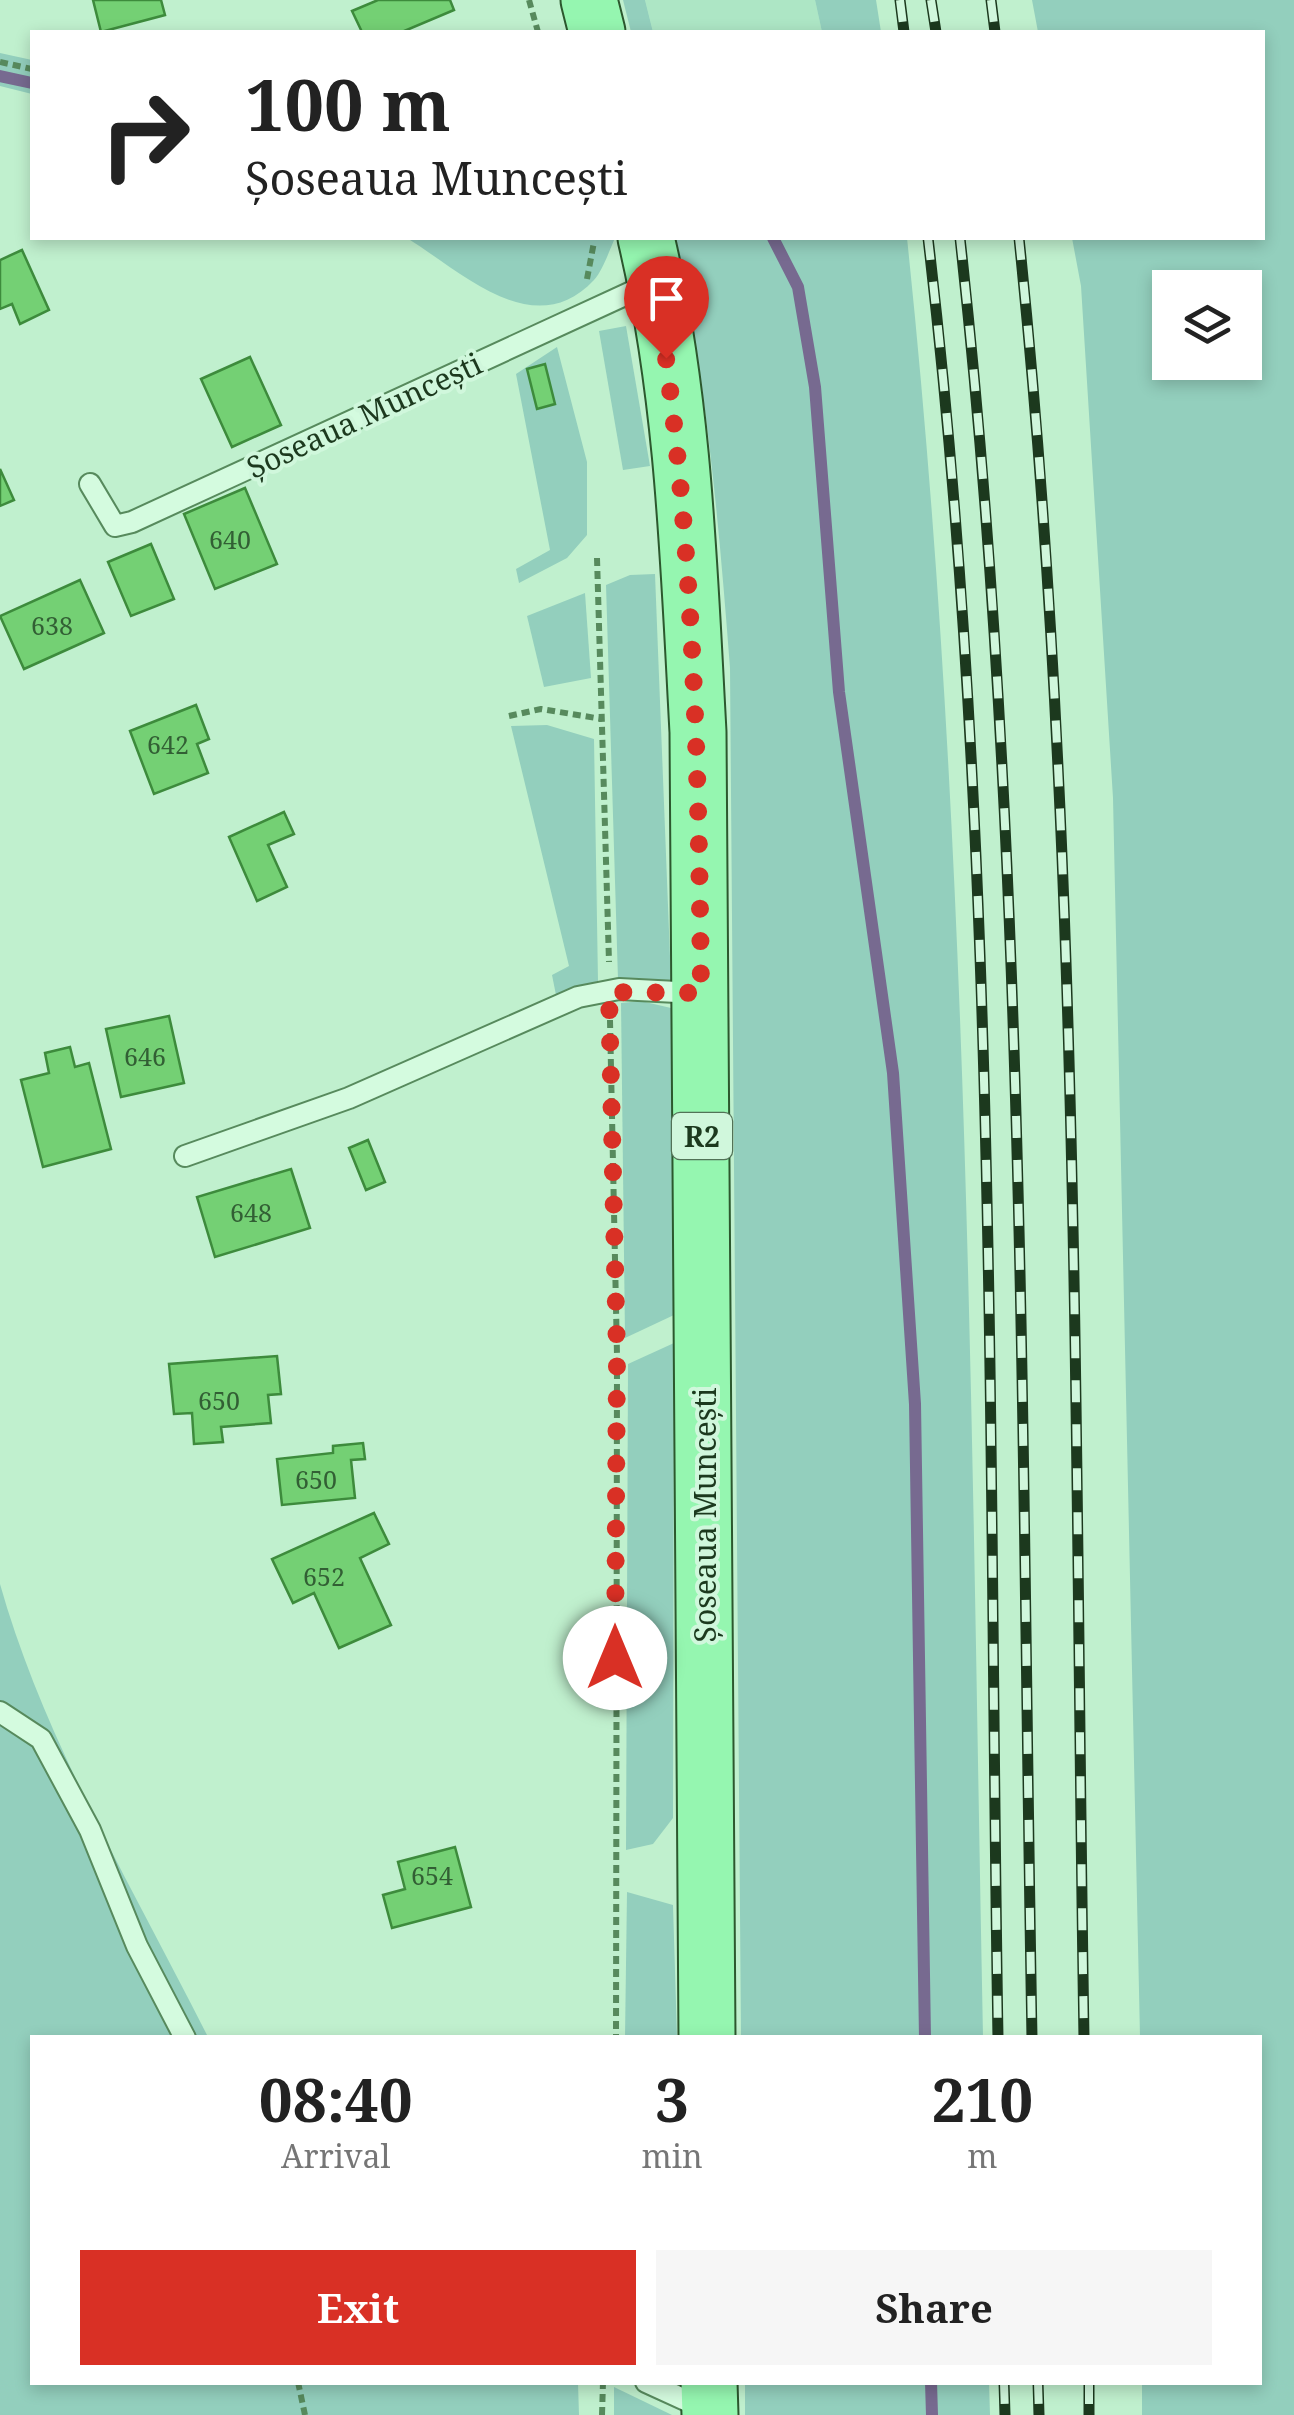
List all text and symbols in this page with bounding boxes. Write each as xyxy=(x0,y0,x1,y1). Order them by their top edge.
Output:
text: 100 m xyxy=(245,56,451,152)
icon: right xyxy=(80,70,210,200)
text: Șoseaua Muncești xyxy=(245,147,627,208)
pin xyxy=(624,256,709,359)
map controls xyxy=(1152,270,1262,380)
button: layers xyxy=(1152,270,1262,380)
icon: arrive xyxy=(639,271,694,326)
street label: Șoseaua Muncești xyxy=(240,342,489,487)
house number: 640 xyxy=(209,522,251,556)
house number: 638 xyxy=(31,608,73,642)
house number: 642 xyxy=(147,727,189,761)
house number: 646 xyxy=(124,1039,166,1073)
road number: R2 xyxy=(672,1113,732,1159)
house number: 648 xyxy=(230,1195,272,1229)
house number: 650 xyxy=(198,1383,240,1417)
street label: Șoseaua Muncești xyxy=(684,1387,725,1642)
house number: 650 xyxy=(295,1462,337,1496)
house number: 652 xyxy=(303,1559,345,1593)
position arrow xyxy=(563,1606,667,1710)
house number: 654 xyxy=(411,1858,453,1892)
text: 08:40 xyxy=(259,2058,413,2140)
text: 3 xyxy=(655,2058,689,2140)
text: 210 xyxy=(931,2058,1033,2140)
text: Arrival xyxy=(281,2134,390,2177)
text: min xyxy=(642,2134,703,2177)
text: m xyxy=(967,2134,997,2177)
button: Exit xyxy=(80,2250,636,2365)
button: Share xyxy=(656,2250,1212,2365)

